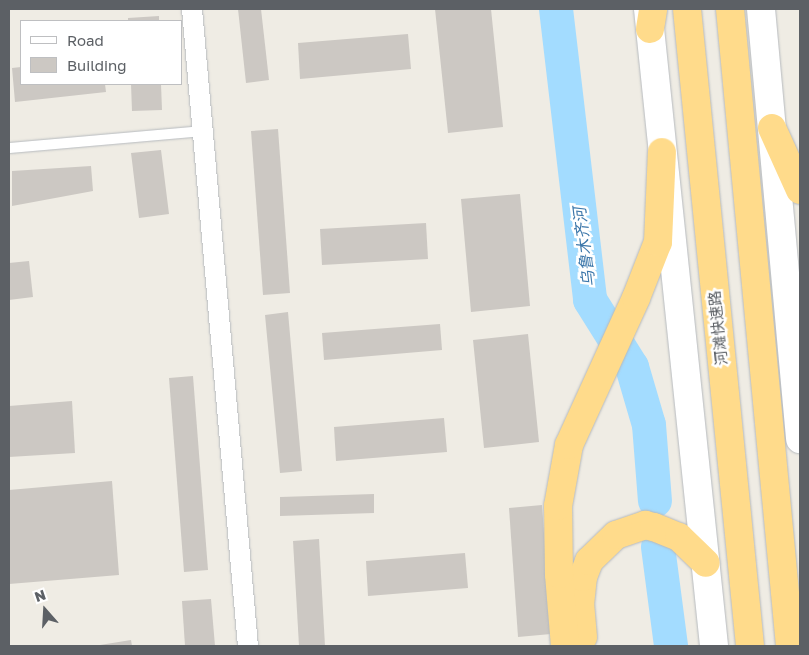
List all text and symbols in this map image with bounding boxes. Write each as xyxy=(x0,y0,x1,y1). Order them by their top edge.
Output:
legend xyxy=(20,20,182,85)
text: Road xyxy=(67,31,104,49)
text: Building xyxy=(67,56,127,74)
water label: 乌鲁木齐河 xyxy=(570,206,598,288)
street label: 河滩快速路 xyxy=(705,290,731,366)
north arrow xyxy=(20,585,70,635)
text: N xyxy=(32,586,48,605)

